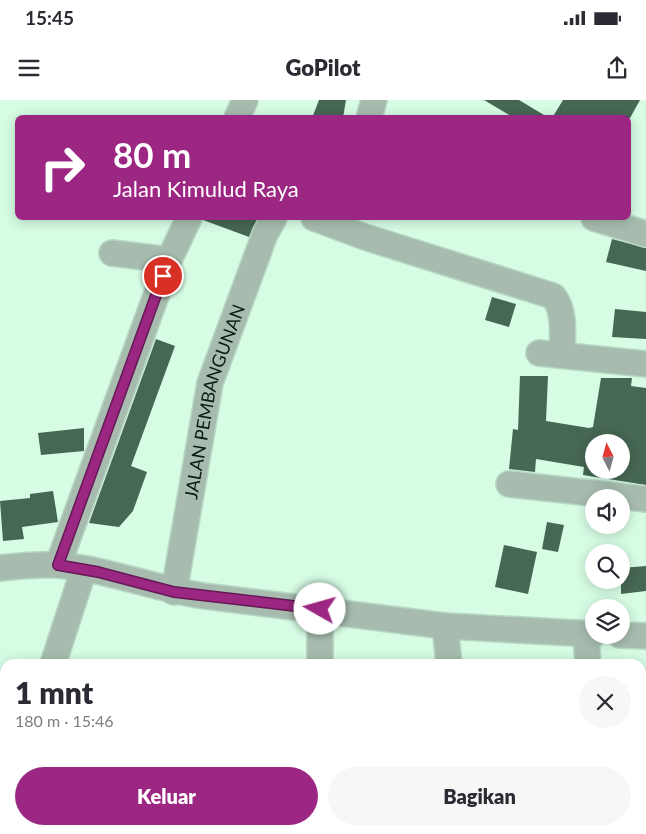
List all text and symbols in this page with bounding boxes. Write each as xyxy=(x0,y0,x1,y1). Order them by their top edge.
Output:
text: 15:45 xyxy=(25,6,74,29)
icon: menu xyxy=(15,54,43,82)
text: GoPilot xyxy=(286,54,360,81)
icon: share xyxy=(603,54,631,82)
text: 80 m xyxy=(113,133,191,175)
icon: right xyxy=(30,135,95,200)
text: Jalan Kimulud Raya xyxy=(113,175,299,202)
pin xyxy=(142,255,184,297)
icon: arrive xyxy=(149,262,177,290)
street label: JALAN PEMBANGUNAN xyxy=(179,301,249,501)
north arrow xyxy=(585,434,630,479)
map controls xyxy=(585,434,630,644)
button: sound xyxy=(585,489,630,534)
button: search xyxy=(585,544,630,589)
position arrow xyxy=(293,582,345,634)
button: layers xyxy=(585,599,630,644)
text: 1 mnt xyxy=(15,674,93,710)
button: close xyxy=(579,676,631,728)
text: 180 m · 15:46 xyxy=(15,711,114,730)
button: Keluar xyxy=(15,767,318,825)
button: Bagikan xyxy=(328,767,631,825)

